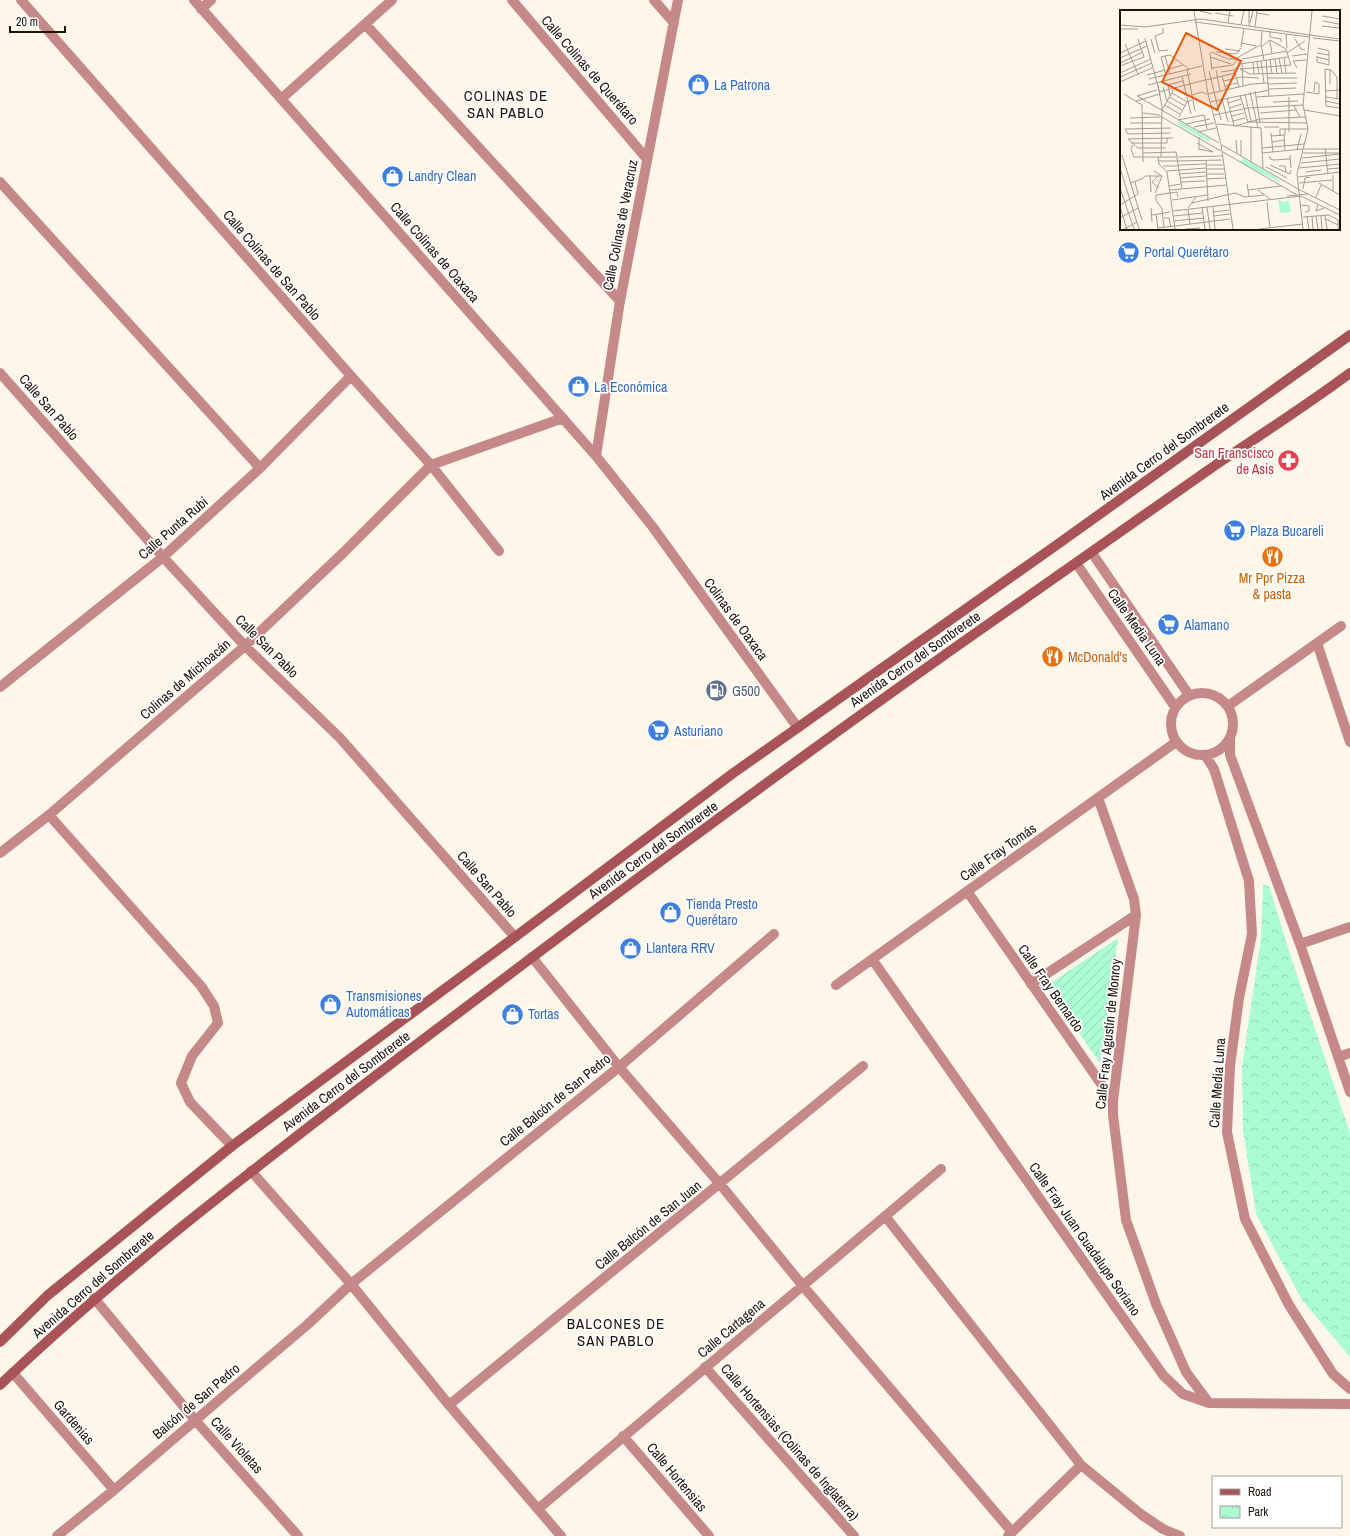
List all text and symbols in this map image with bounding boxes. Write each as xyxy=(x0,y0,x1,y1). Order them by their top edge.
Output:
scale bar xyxy=(10,8,65,34)
inset map xyxy=(1120,10,1340,230)
street label: Calle Colinas de Querétaro xyxy=(538,12,642,128)
text: 20 m xyxy=(16,14,38,30)
shop icon: La Patrona xyxy=(686,72,712,98)
place label: La Patrona xyxy=(714,76,771,94)
district label: COLINAS DE SAN PABLO xyxy=(464,85,548,123)
street label: Calle Colinas de Veracruz xyxy=(599,158,642,292)
shop icon: Landry Clean xyxy=(379,163,405,189)
place label: Landry Clean xyxy=(408,167,476,185)
street label: Calle Colinas de Oaxaca xyxy=(387,198,484,306)
street label: Calle Colinas de San Pablo xyxy=(219,206,325,324)
supermarket icon: Portal Querétaro xyxy=(1115,239,1141,265)
place label: Portal Querétaro xyxy=(1144,243,1229,261)
street label: Calle San Pablo xyxy=(15,370,83,444)
shop icon: La Económica xyxy=(565,374,591,400)
place label: La Económica xyxy=(594,378,668,396)
street label: Avenida Cerro del Sombrerete xyxy=(1095,398,1232,505)
place label: San Franscisco de Asis xyxy=(1194,444,1274,478)
pharmacy icon: San Franscisco de Asis xyxy=(1276,448,1302,474)
street label: Calle Punta Rubí xyxy=(134,492,212,563)
supermarket icon: Plaza Bucareli xyxy=(1221,518,1247,544)
place label: Plaza Bucareli xyxy=(1250,522,1324,540)
restaurant icon: Mr Ppr Pizza & pasta xyxy=(1259,543,1285,569)
place label: Mr Ppr Pizza & pasta xyxy=(1239,569,1306,603)
street label: Colinas de Oaxaca xyxy=(700,574,772,664)
street label: Calle Media Luna xyxy=(1104,585,1171,670)
street label: Avenida Cerro del Sombrerete xyxy=(845,607,984,712)
street label: Calle San Pablo xyxy=(232,611,302,681)
supermarket icon: Alamano xyxy=(1155,612,1181,638)
place label: Alamano xyxy=(1183,616,1229,634)
street label: Colinas de Michoacán xyxy=(136,635,234,723)
restaurant icon: McDonald's xyxy=(1040,644,1066,670)
place label: McDonald's xyxy=(1068,648,1128,666)
fuel station icon: G500 xyxy=(704,678,730,704)
place label: G500 xyxy=(732,682,760,700)
supermarket icon: Asturiano xyxy=(646,718,672,744)
place label: Asturiano xyxy=(673,722,723,740)
street label: Avenida Cerro del Sombrerete xyxy=(584,797,721,904)
street label: Calle Fray Tomás xyxy=(956,819,1040,885)
street label: Calle San Pablo xyxy=(453,847,521,921)
place label: Tienda Presto Querétaro xyxy=(686,895,758,929)
shop icon: Tienda Presto Querétaro xyxy=(657,899,683,925)
shop icon: Llantera RRV xyxy=(617,935,643,961)
place label: Llantera RRV xyxy=(646,939,715,957)
street label: Calle Fray Bernardo xyxy=(1014,941,1088,1035)
street label: Calle Fray Agustín de Monroy xyxy=(1091,958,1125,1110)
place label: Transmisiones Automáticas xyxy=(345,987,422,1021)
shop icon: Transmisiones Automáticas xyxy=(317,991,343,1017)
shop icon: Tortas xyxy=(499,1001,525,1027)
place label: Tortas xyxy=(528,1005,560,1023)
street label: Avenida Cerro del Sombrerete xyxy=(278,1027,414,1136)
street label: Calle Media Luna xyxy=(1205,1037,1229,1129)
street label: Calle Balcón de San Pedro xyxy=(496,1050,614,1150)
street label: Calle Fray Juan Guadalupe Soriano xyxy=(1025,1159,1145,1319)
street label: Calle Balcón de San Juan xyxy=(591,1176,705,1274)
street label: Avenida Cerro del Sombrerete xyxy=(28,1226,158,1342)
street label: Calle Cartagena xyxy=(693,1294,769,1362)
district label: BALCONES DE SAN PABLO xyxy=(567,1313,665,1351)
street label: Balcón de San Pedro xyxy=(149,1359,243,1443)
street label: Calle Hortensias (Colinas de Inglaterra) xyxy=(717,1360,863,1524)
street label: Gardenias xyxy=(50,1396,99,1448)
street label: Calle Violetas xyxy=(207,1413,267,1477)
street label: Calle Hortensias xyxy=(643,1439,711,1515)
legend xyxy=(1212,1476,1342,1528)
text: Road xyxy=(1248,1484,1272,1500)
text: Park xyxy=(1248,1504,1268,1520)

